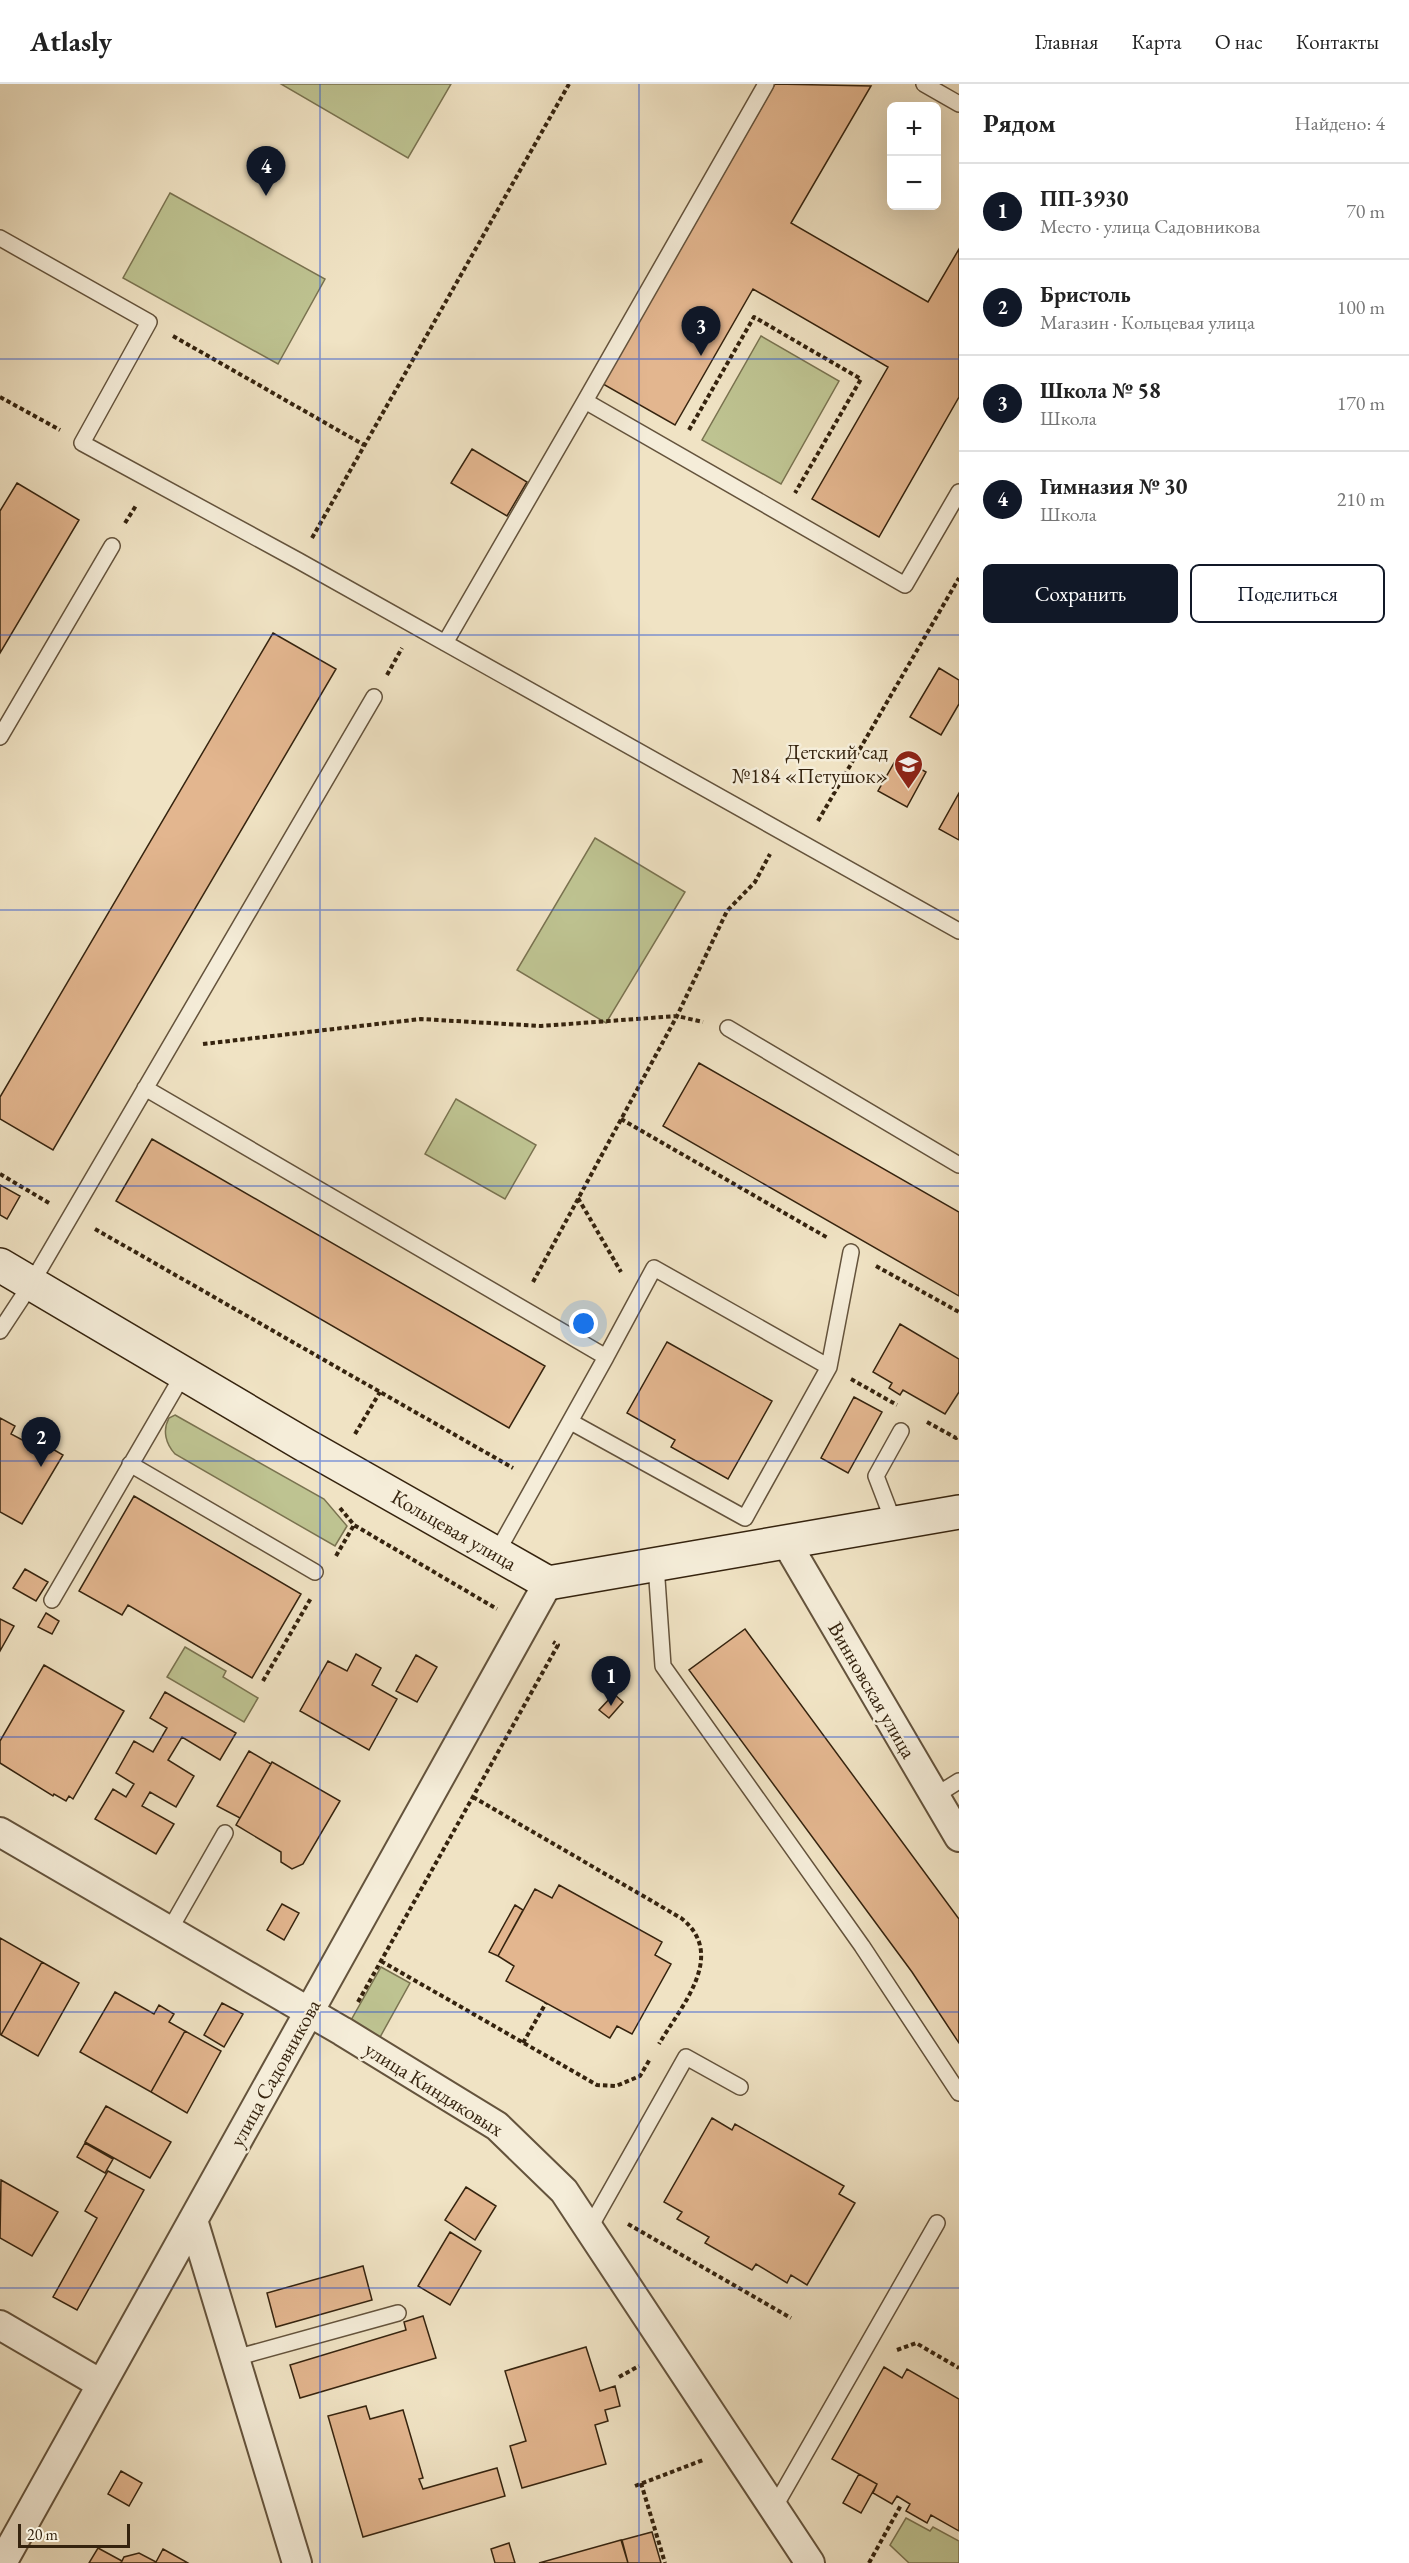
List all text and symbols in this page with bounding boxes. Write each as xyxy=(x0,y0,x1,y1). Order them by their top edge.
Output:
text: Atlasly xyxy=(30,23,112,59)
text: Главная xyxy=(1034,28,1098,55)
text: Карта xyxy=(1131,28,1182,55)
text: О нас xyxy=(1215,28,1263,55)
text: Контакты xyxy=(1296,28,1379,55)
map controls xyxy=(887,102,941,210)
button: + xyxy=(887,102,941,156)
text: Рядом xyxy=(983,106,1056,140)
text: Найдено: 4 xyxy=(1294,110,1385,136)
pin: 4 xyxy=(246,147,286,196)
button: − xyxy=(887,156,941,210)
text: ПП-3930 xyxy=(1040,184,1128,213)
text: 1 xyxy=(997,198,1008,224)
text: 70 m xyxy=(1346,198,1385,224)
text: Место · улица Садовникова xyxy=(1040,213,1260,239)
text: Бристоль xyxy=(1040,280,1131,309)
text: 2 xyxy=(997,294,1008,320)
text: 100 m xyxy=(1337,294,1385,320)
pin: 3 xyxy=(682,306,720,356)
text: Магазин · Кольцевая улица xyxy=(1040,309,1255,335)
text: Школа № 58 xyxy=(1040,376,1161,405)
text: 3 xyxy=(997,390,1008,416)
text: 170 m xyxy=(1337,390,1385,416)
text: Школа xyxy=(1040,405,1097,431)
text: Гимназия № 30 xyxy=(1040,472,1187,501)
text: 4 xyxy=(997,486,1008,512)
text: 210 m xyxy=(1337,486,1385,512)
text: Школа xyxy=(1040,501,1097,527)
button: Сохранить xyxy=(983,564,1178,623)
button: Поделиться xyxy=(1190,564,1385,623)
place label: Детский сад №184 «Петушок» xyxy=(732,738,888,789)
school or university icon: Детский сад №184 «Петушок» xyxy=(893,748,925,790)
your location xyxy=(569,1309,598,1338)
pin: 2 xyxy=(22,1418,60,1467)
street label: Кольцевая улица xyxy=(387,1483,522,1577)
street label: Винновская улица xyxy=(822,1617,923,1764)
pin: 1 xyxy=(592,1656,630,1706)
street label: улица Садовникова xyxy=(223,1994,327,2151)
street label: улица Киндяковых xyxy=(360,2035,509,2142)
scale bar xyxy=(18,2521,130,2548)
text: 20 m xyxy=(27,2524,58,2545)

